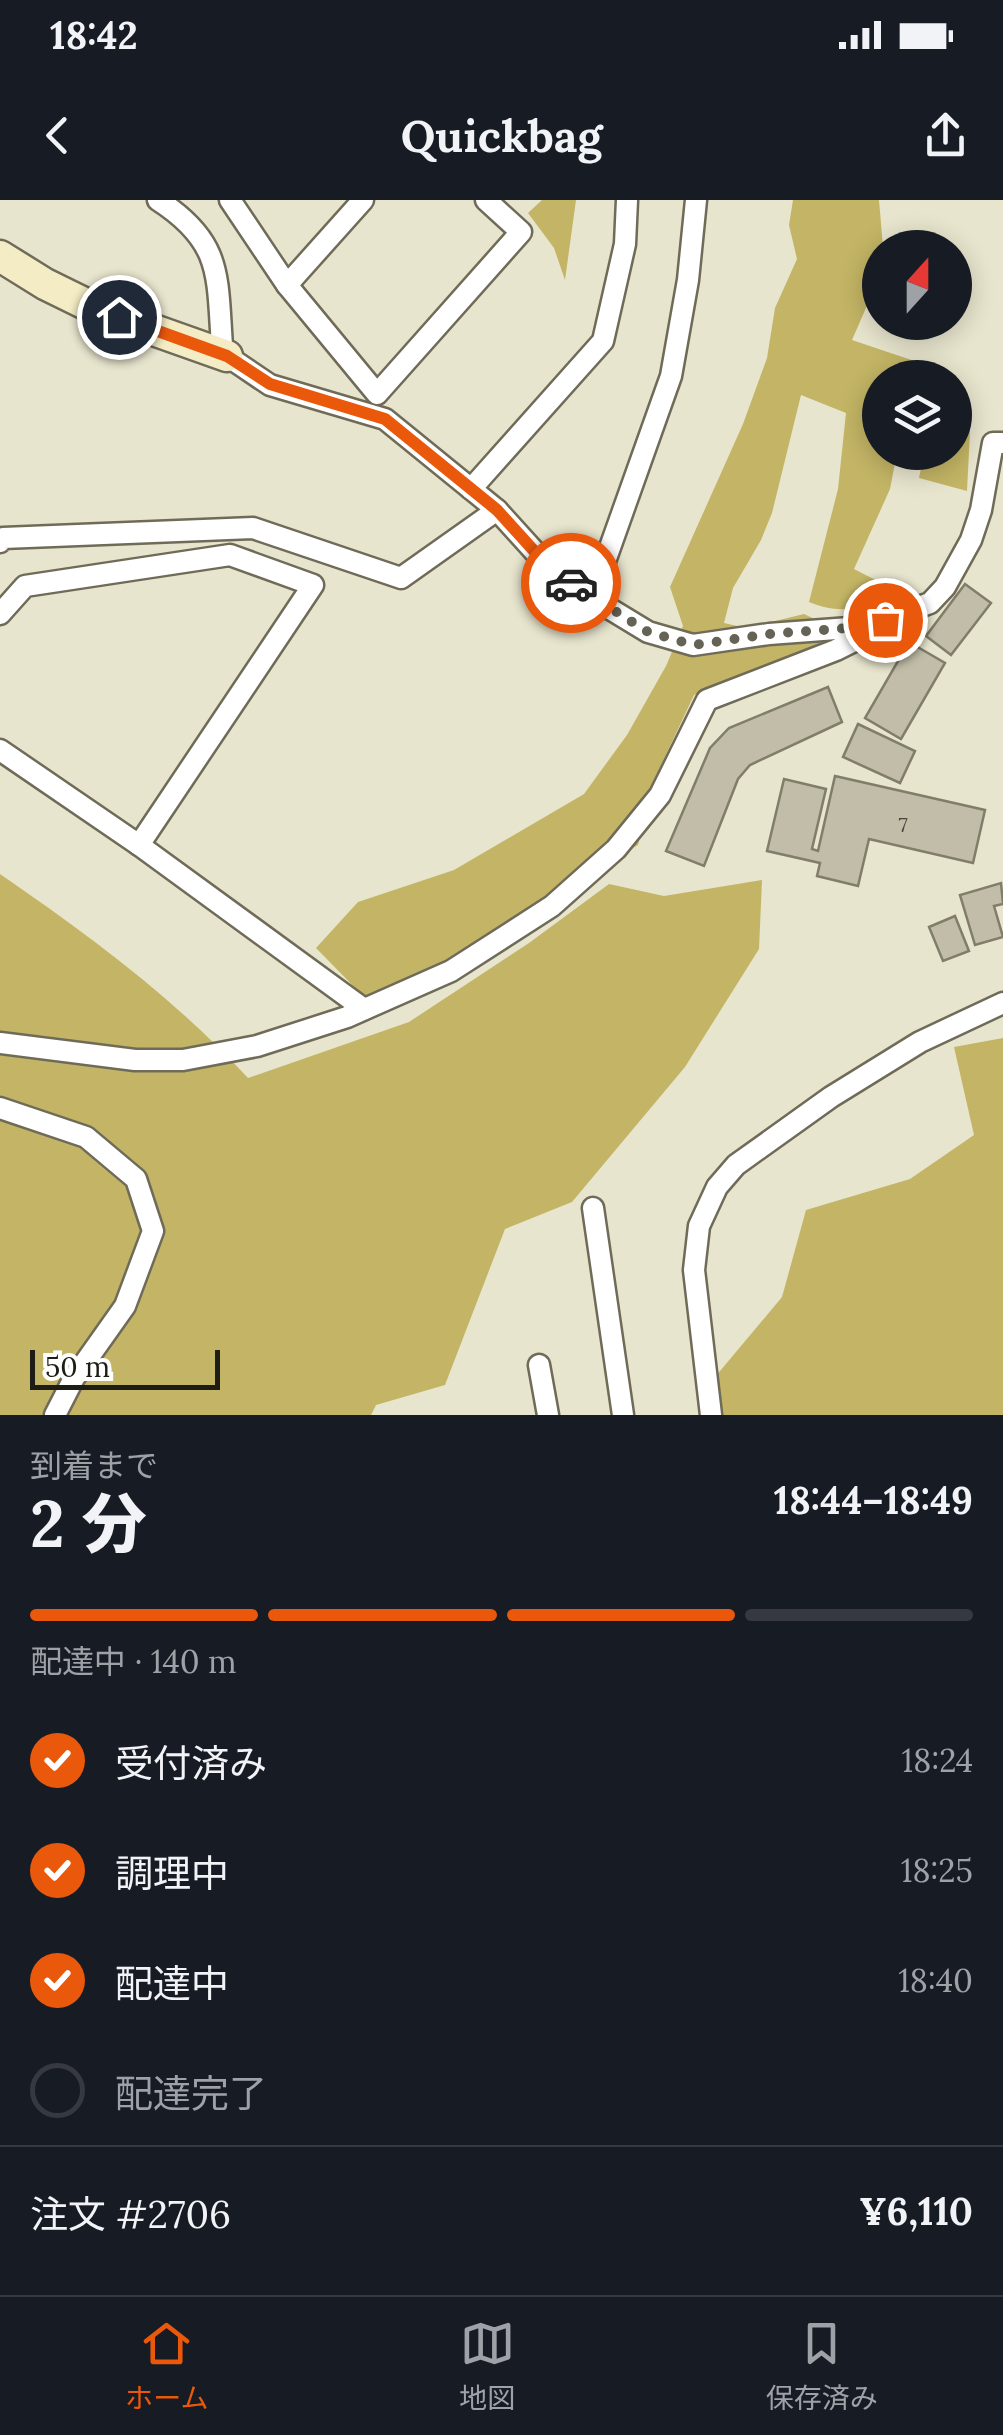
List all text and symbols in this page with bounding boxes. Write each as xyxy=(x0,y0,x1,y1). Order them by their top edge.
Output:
text: 18:42 xyxy=(50,11,138,59)
text: Quickbag xyxy=(401,107,602,164)
icon: back xyxy=(30,108,85,163)
icon: share xyxy=(918,108,973,163)
north arrow xyxy=(862,230,972,340)
map controls xyxy=(862,230,972,470)
pin xyxy=(77,275,162,360)
icon: home xyxy=(92,290,147,345)
button: layers xyxy=(862,360,972,470)
courier xyxy=(521,533,621,633)
icon: car xyxy=(544,556,599,611)
pin xyxy=(843,578,928,663)
icon: bag xyxy=(858,593,913,648)
house number: 7 xyxy=(898,812,908,837)
scale bar xyxy=(30,1345,220,1390)
text: 50 m xyxy=(45,1349,110,1385)
text: 到着まで xyxy=(30,1445,158,1486)
text: 18:44–18:49 xyxy=(774,1476,973,1524)
text: 2 分 xyxy=(30,1482,147,1565)
text: 配達中 · 140 m xyxy=(30,1641,237,1682)
icon: check xyxy=(30,1733,85,1788)
text: 受付済み xyxy=(115,1739,267,1787)
text: 18:24 xyxy=(902,1740,973,1781)
icon: check xyxy=(30,1843,85,1898)
text: 調理中 xyxy=(115,1849,229,1897)
text: 18:25 xyxy=(901,1850,973,1891)
icon: check xyxy=(30,1953,85,2008)
text: 配達中 xyxy=(115,1959,229,2007)
text: 18:40 xyxy=(898,1960,973,2001)
text: 配達完了 xyxy=(115,2069,267,2117)
text: ¥6,110 xyxy=(859,2187,973,2235)
text: 注文 #2706 xyxy=(30,2190,231,2238)
tab: ホーム xyxy=(125,2316,208,2416)
tab: 地図 xyxy=(459,2316,515,2416)
tab: 保存済み xyxy=(766,2316,878,2416)

